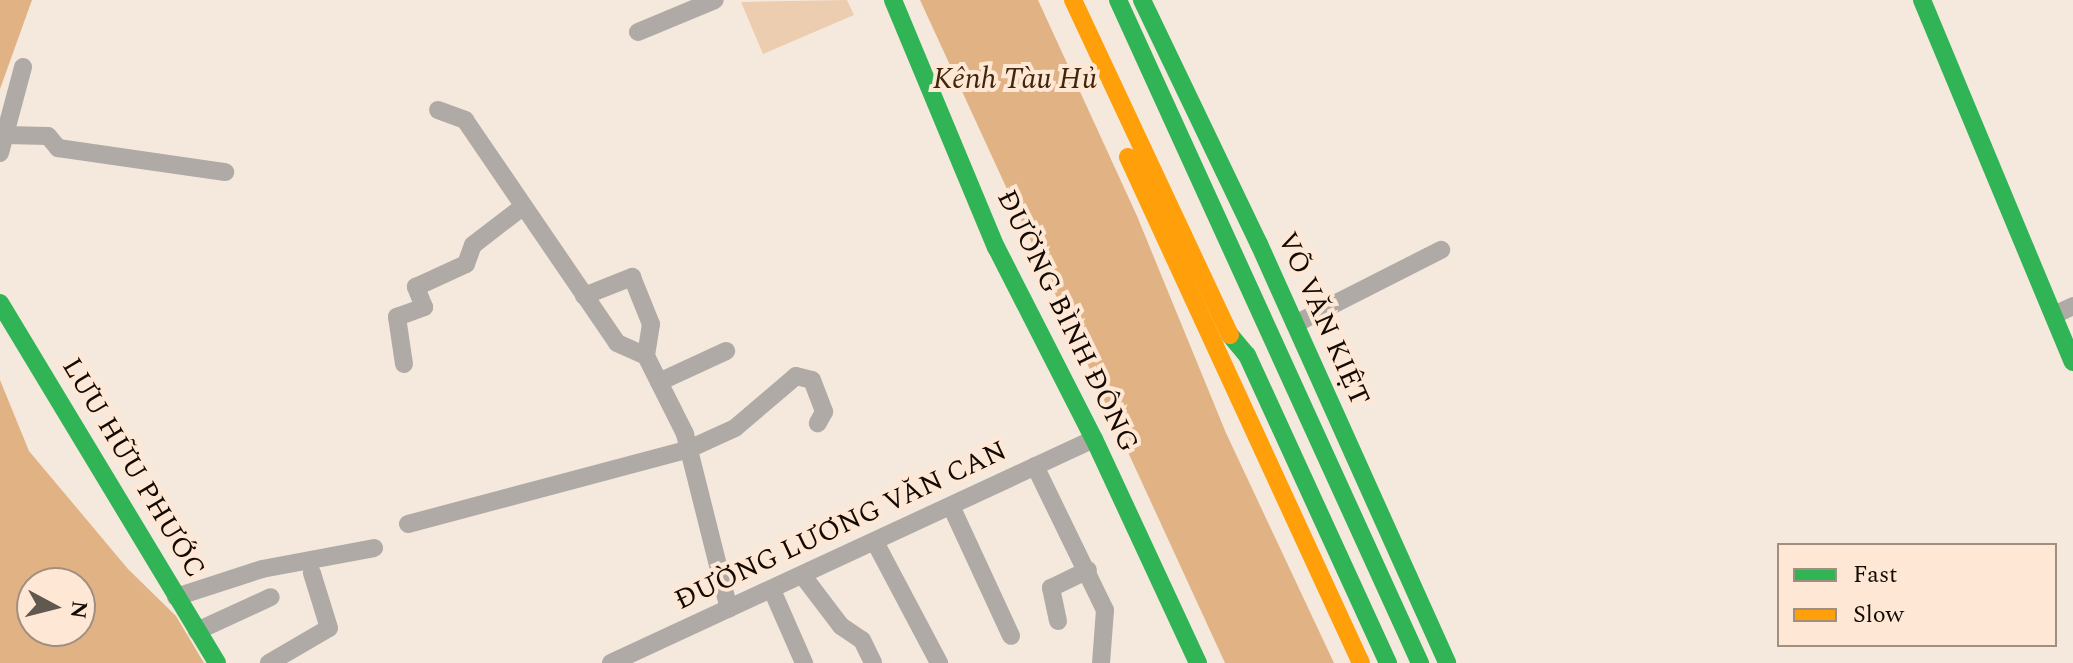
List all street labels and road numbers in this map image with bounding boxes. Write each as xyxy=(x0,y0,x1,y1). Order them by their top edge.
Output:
street label: ĐƯỜNG BÌNH ĐÔNG xyxy=(989,185,1145,457)
street label: VÕ VĂN KIỆT xyxy=(1270,227,1376,411)
street label: LƯU HỮU PHƯỚC xyxy=(54,352,212,584)
street label: ĐƯỜNG LƯƠNG VĂN CAN xyxy=(670,434,1012,618)

